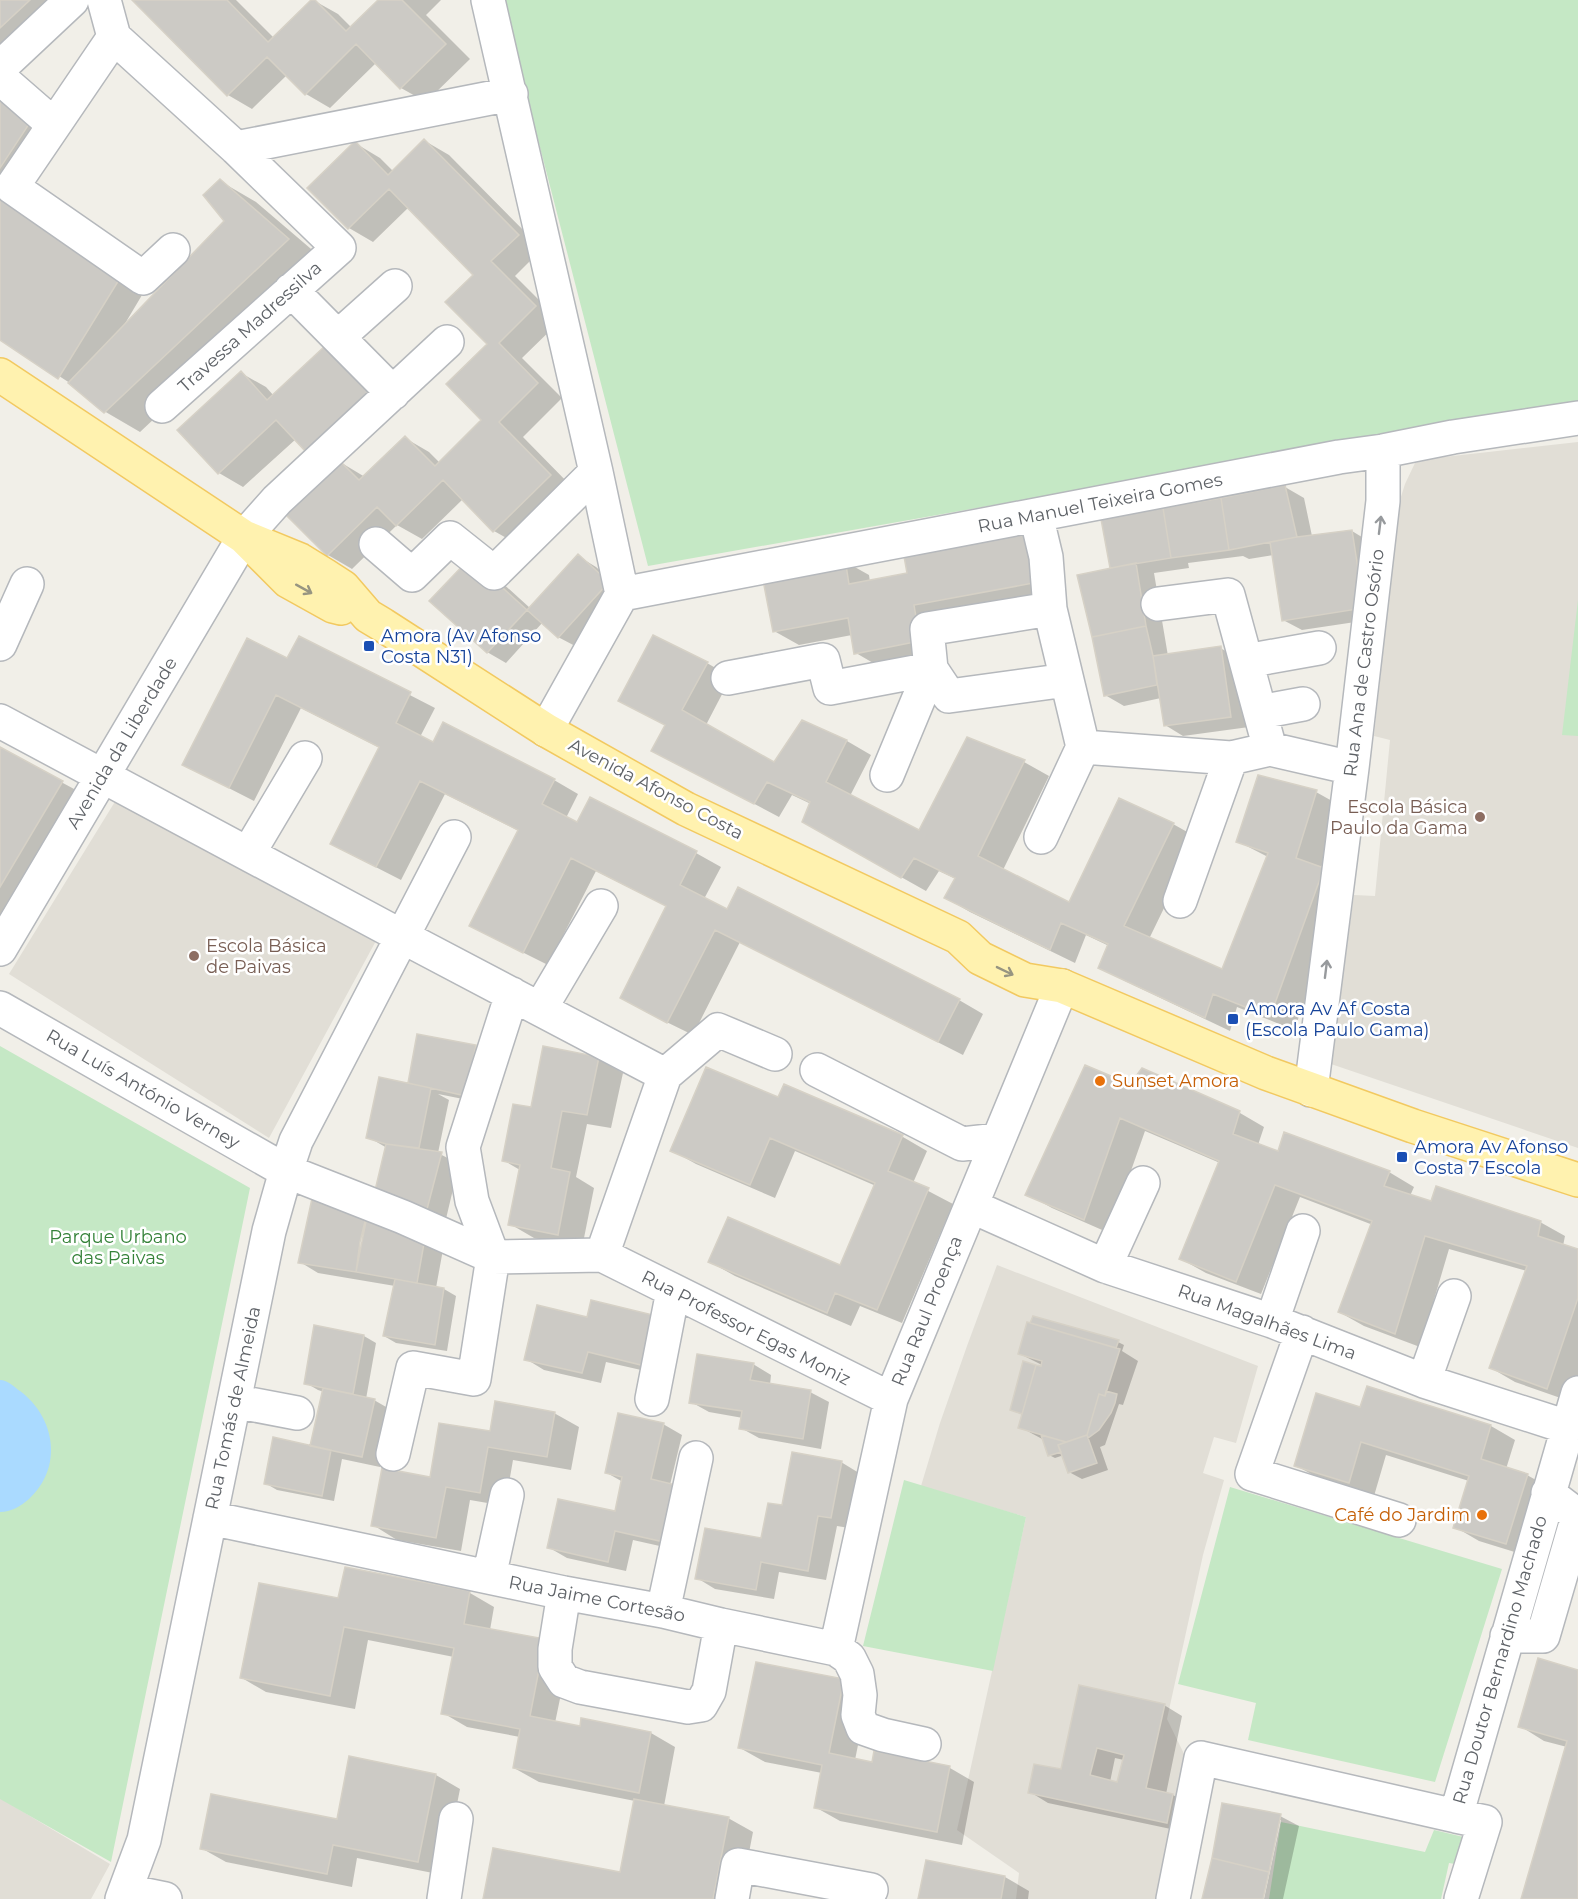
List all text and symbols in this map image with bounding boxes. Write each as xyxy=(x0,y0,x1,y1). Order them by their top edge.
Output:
street label: Travessa Madressilva xyxy=(174,257,326,397)
street label: Rua Manuel Teixeira Gomes xyxy=(976,468,1224,538)
one-way arrow xyxy=(1375,516,1386,536)
street label: Rua Ana de Castro Osório xyxy=(1339,548,1389,778)
one-way arrow xyxy=(294,584,312,595)
place label: Amora (Av Afonso Costa N31) xyxy=(381,625,541,668)
marker: Amora (Av Afonso Costa N31) xyxy=(362,639,376,653)
street label: Avenida da Liberdade xyxy=(62,653,182,833)
street label: Avenida Afonso Costa xyxy=(565,734,747,844)
place label: Escola Básica Paulo da Gama xyxy=(1330,796,1468,839)
marker: Escola Básica Paulo da Gama xyxy=(1473,810,1487,824)
place label: Escola Básica de Paivas xyxy=(206,935,327,978)
marker: Escola Básica de Paivas xyxy=(187,949,201,963)
one-way arrow xyxy=(1320,960,1331,979)
one-way arrow xyxy=(996,966,1014,977)
place label: Amora Av Af Costa (Escola Paulo Gama) xyxy=(1245,998,1429,1041)
marker: Amora Av Af Costa (Escola Paulo Gama) xyxy=(1226,1012,1240,1026)
street label: Rua Luís António Verney xyxy=(42,1025,244,1154)
place label: Sunset Amora xyxy=(1112,1070,1239,1092)
marker: Sunset Amora xyxy=(1093,1074,1107,1088)
place label: Amora Av Afonso Costa 7 Escola xyxy=(1414,1136,1568,1179)
marker: Amora Av Afonso Costa 7 Escola xyxy=(1395,1150,1409,1164)
park label: Parque Urbano das Paivas xyxy=(49,1226,187,1269)
street label: Rua Raul Proença xyxy=(887,1233,967,1389)
street label: Rua Professor Egas Moniz xyxy=(638,1266,854,1390)
street label: Rua Magalhães Lima xyxy=(1175,1279,1359,1365)
street label: Rua Tomás de Almeida xyxy=(201,1304,265,1512)
place label: Café do Jardim xyxy=(1334,1504,1470,1526)
marker: Café do Jardim xyxy=(1475,1508,1489,1522)
street label: Rua Doutor Bernardino Machado xyxy=(1448,1513,1552,1807)
street label: Rua Jaime Cortesão xyxy=(507,1571,687,1627)

